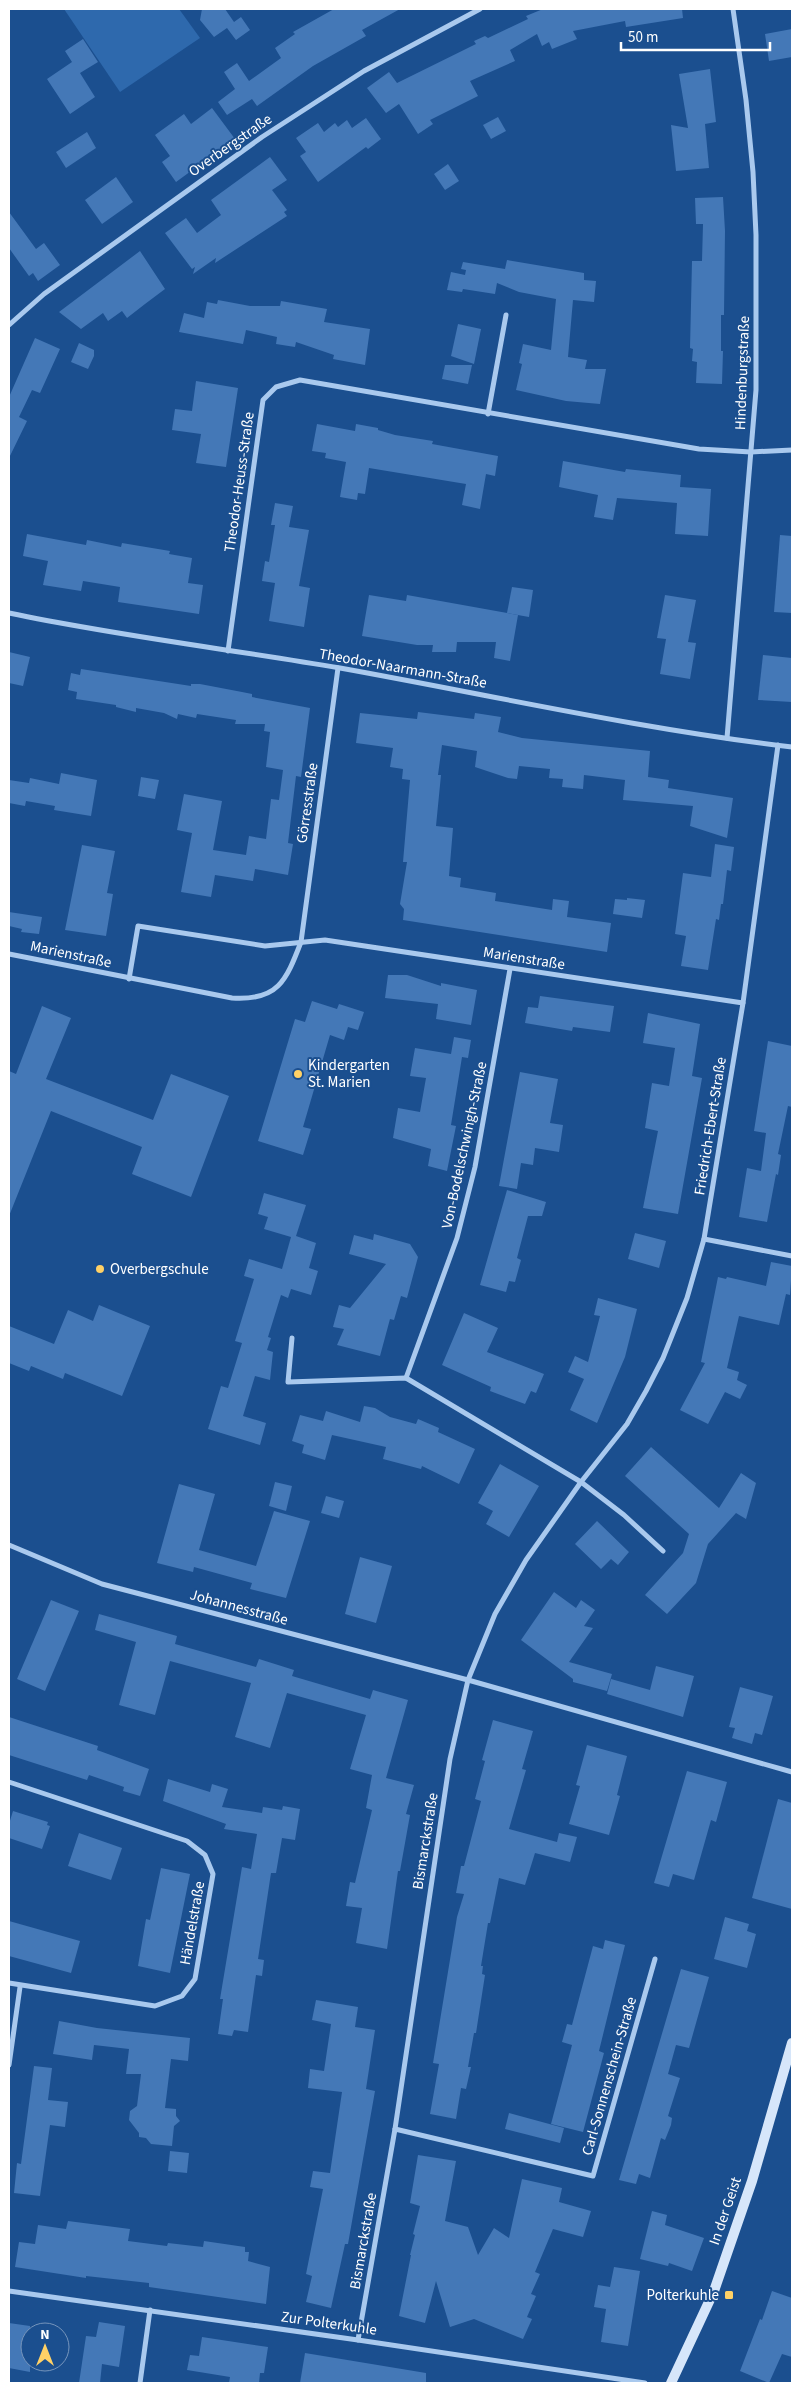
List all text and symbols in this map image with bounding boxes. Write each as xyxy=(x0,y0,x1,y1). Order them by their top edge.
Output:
scale bar xyxy=(621,20,770,52)
text: 50 m xyxy=(628,27,658,48)
street label: Overbergstraße xyxy=(184,109,276,182)
street label: Hindenburgstraße xyxy=(730,316,755,430)
street label: Theodor-Heuss-Straße xyxy=(219,411,260,554)
street label: Theodor-Naarmann-Straße xyxy=(317,643,488,694)
street label: Görresstraße xyxy=(291,762,324,845)
street label: Marienstraße xyxy=(28,936,113,973)
street label: Marienstraße xyxy=(482,942,566,975)
place label: Kindergarten St. Marien xyxy=(308,1055,390,1093)
street label: Friedrich-Ebert-Straße xyxy=(689,1056,732,1197)
street label: Von-Bodelschwingh-Straße xyxy=(437,1060,492,1231)
marker: Kindergarten St. Marien xyxy=(292,1068,304,1080)
place label: Overbergschule xyxy=(110,1259,209,1280)
marker: Overbergschule xyxy=(94,1263,106,1275)
street label: Johannesstraße xyxy=(188,1584,290,1631)
street label: Bismarckstraße xyxy=(407,1791,444,1891)
street label: Händelstraße xyxy=(175,1880,210,1967)
street label: Carl-Sonnenschein-Straße xyxy=(577,1994,642,2158)
street label: In der Geist xyxy=(704,2174,747,2248)
street label: Bismarckstraße xyxy=(345,2191,382,2291)
place label: Polterkuhle xyxy=(647,2285,719,2306)
marker: Polterkuhle xyxy=(723,2289,735,2301)
street label: Zur Polterkuhle xyxy=(280,2306,378,2341)
north arrow xyxy=(20,2322,70,2372)
text: N xyxy=(40,2325,50,2345)

